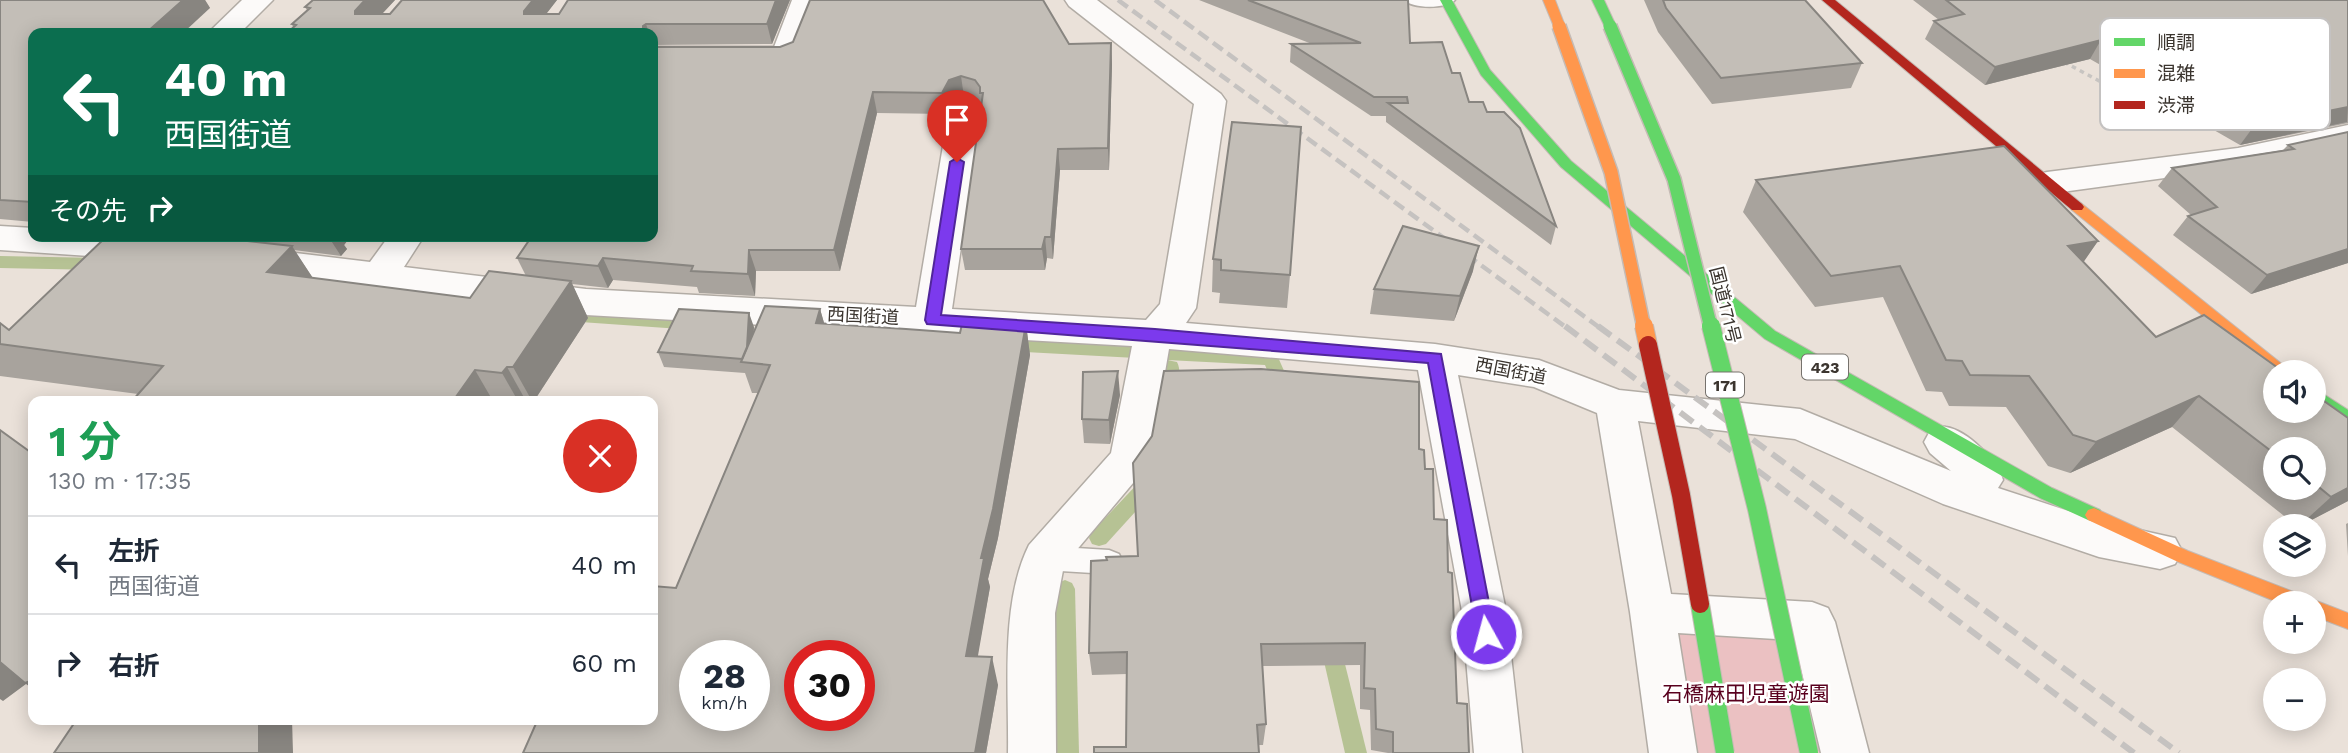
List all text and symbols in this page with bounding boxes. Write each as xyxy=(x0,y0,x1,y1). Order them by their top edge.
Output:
legend xyxy=(2100,18,2330,130)
text: 順調 xyxy=(2157,31,2195,54)
text: 40 m xyxy=(164,50,287,108)
icon: left xyxy=(49,56,140,147)
text: 混雑 xyxy=(2157,62,2195,85)
pin xyxy=(927,90,987,162)
text: 渋滞 xyxy=(2157,94,2195,117)
icon: arrive xyxy=(938,101,976,139)
text: 西国街道 xyxy=(164,116,292,154)
icon: right xyxy=(141,189,179,227)
text: その先 xyxy=(49,196,127,226)
street label: 国道171号 xyxy=(1706,264,1745,345)
street label: 西国街道 xyxy=(827,303,900,328)
street label: 西国街道 xyxy=(1474,353,1548,388)
road number: 423 xyxy=(1802,354,1848,380)
map controls xyxy=(2263,360,2326,731)
button: sound xyxy=(2263,360,2326,423)
road number: 171 xyxy=(1706,372,1744,398)
text: 1 分 xyxy=(49,417,121,466)
button: close xyxy=(563,419,637,493)
button: search xyxy=(2263,437,2326,500)
text: 130 m · 17:35 xyxy=(49,468,191,495)
button: layers xyxy=(2263,514,2326,577)
text: 左折 xyxy=(108,536,160,566)
icon: left xyxy=(49,546,87,584)
text: 40 m xyxy=(571,550,637,580)
text: 西国街道 xyxy=(108,573,200,600)
button: + xyxy=(2263,591,2326,654)
position arrow xyxy=(1449,597,1523,671)
speed limit sign: 30 xyxy=(784,640,875,731)
icon: right xyxy=(49,644,87,682)
text: 60 m xyxy=(571,648,637,678)
text: 右折 xyxy=(108,651,160,681)
text: 28 xyxy=(703,655,746,697)
button: − xyxy=(2263,668,2326,731)
park label: 石橋麻田児童遊園 xyxy=(1662,681,1830,706)
text: km/h xyxy=(701,692,748,713)

